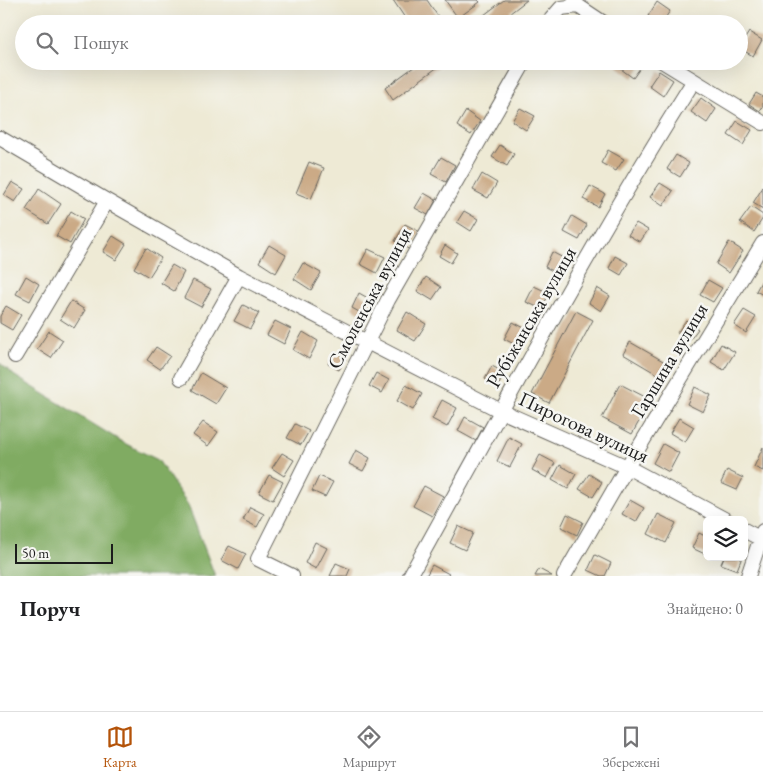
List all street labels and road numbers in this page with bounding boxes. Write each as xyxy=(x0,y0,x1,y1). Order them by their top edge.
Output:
street label: Смоленська вулиця xyxy=(321,223,417,373)
street label: Рубіжанська вулиця xyxy=(480,242,582,392)
street label: Гаршина вулиця xyxy=(625,298,713,422)
street label: Пирогова вулиця xyxy=(515,385,653,469)

